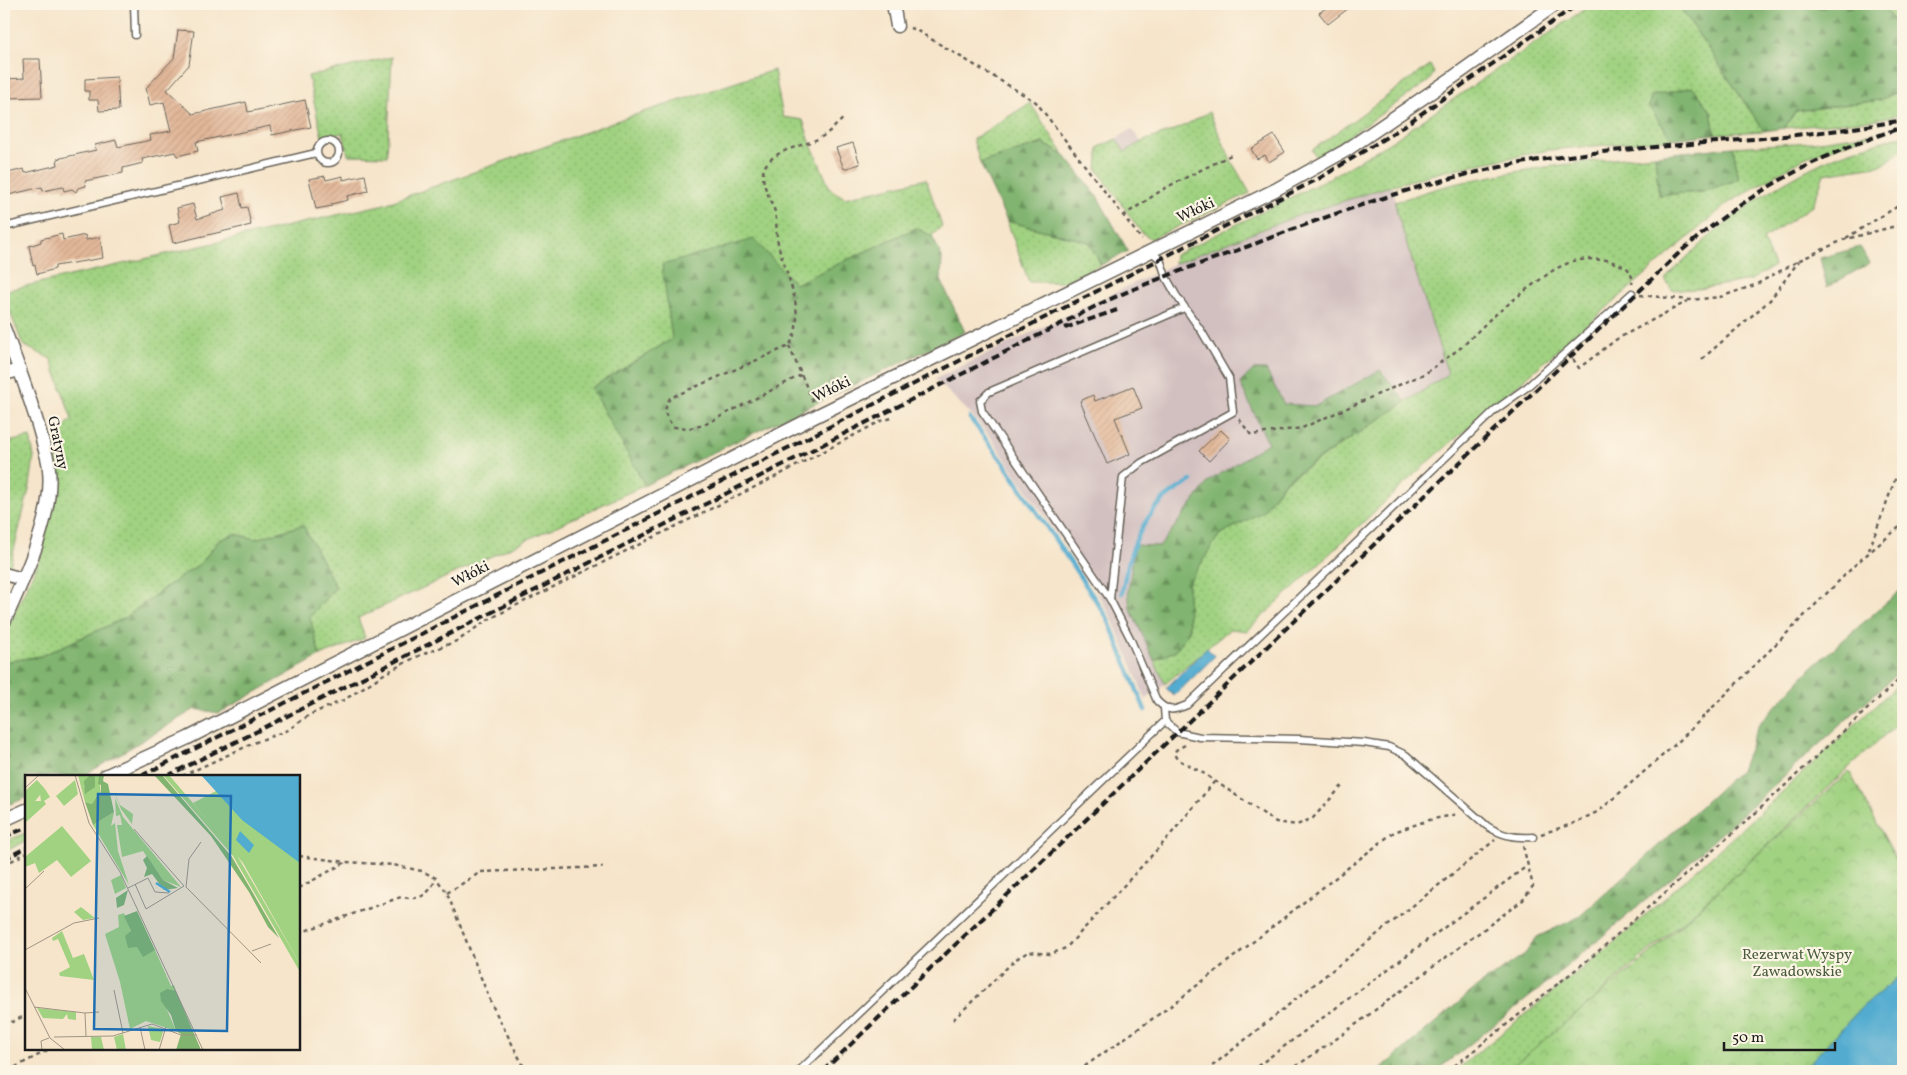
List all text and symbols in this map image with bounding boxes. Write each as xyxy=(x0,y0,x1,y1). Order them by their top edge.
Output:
street label: Włóki xyxy=(1173,193,1219,229)
street label: Włóki xyxy=(809,372,855,408)
street label: Gratyny xyxy=(41,414,73,472)
street label: Włóki xyxy=(448,557,494,593)
inset map xyxy=(25,775,300,1050)
park label: Rezerwat Wyspy Zawadowskie xyxy=(1742,945,1852,983)
scale bar xyxy=(1724,1020,1836,1052)
text: 50 m xyxy=(1732,1028,1764,1049)

